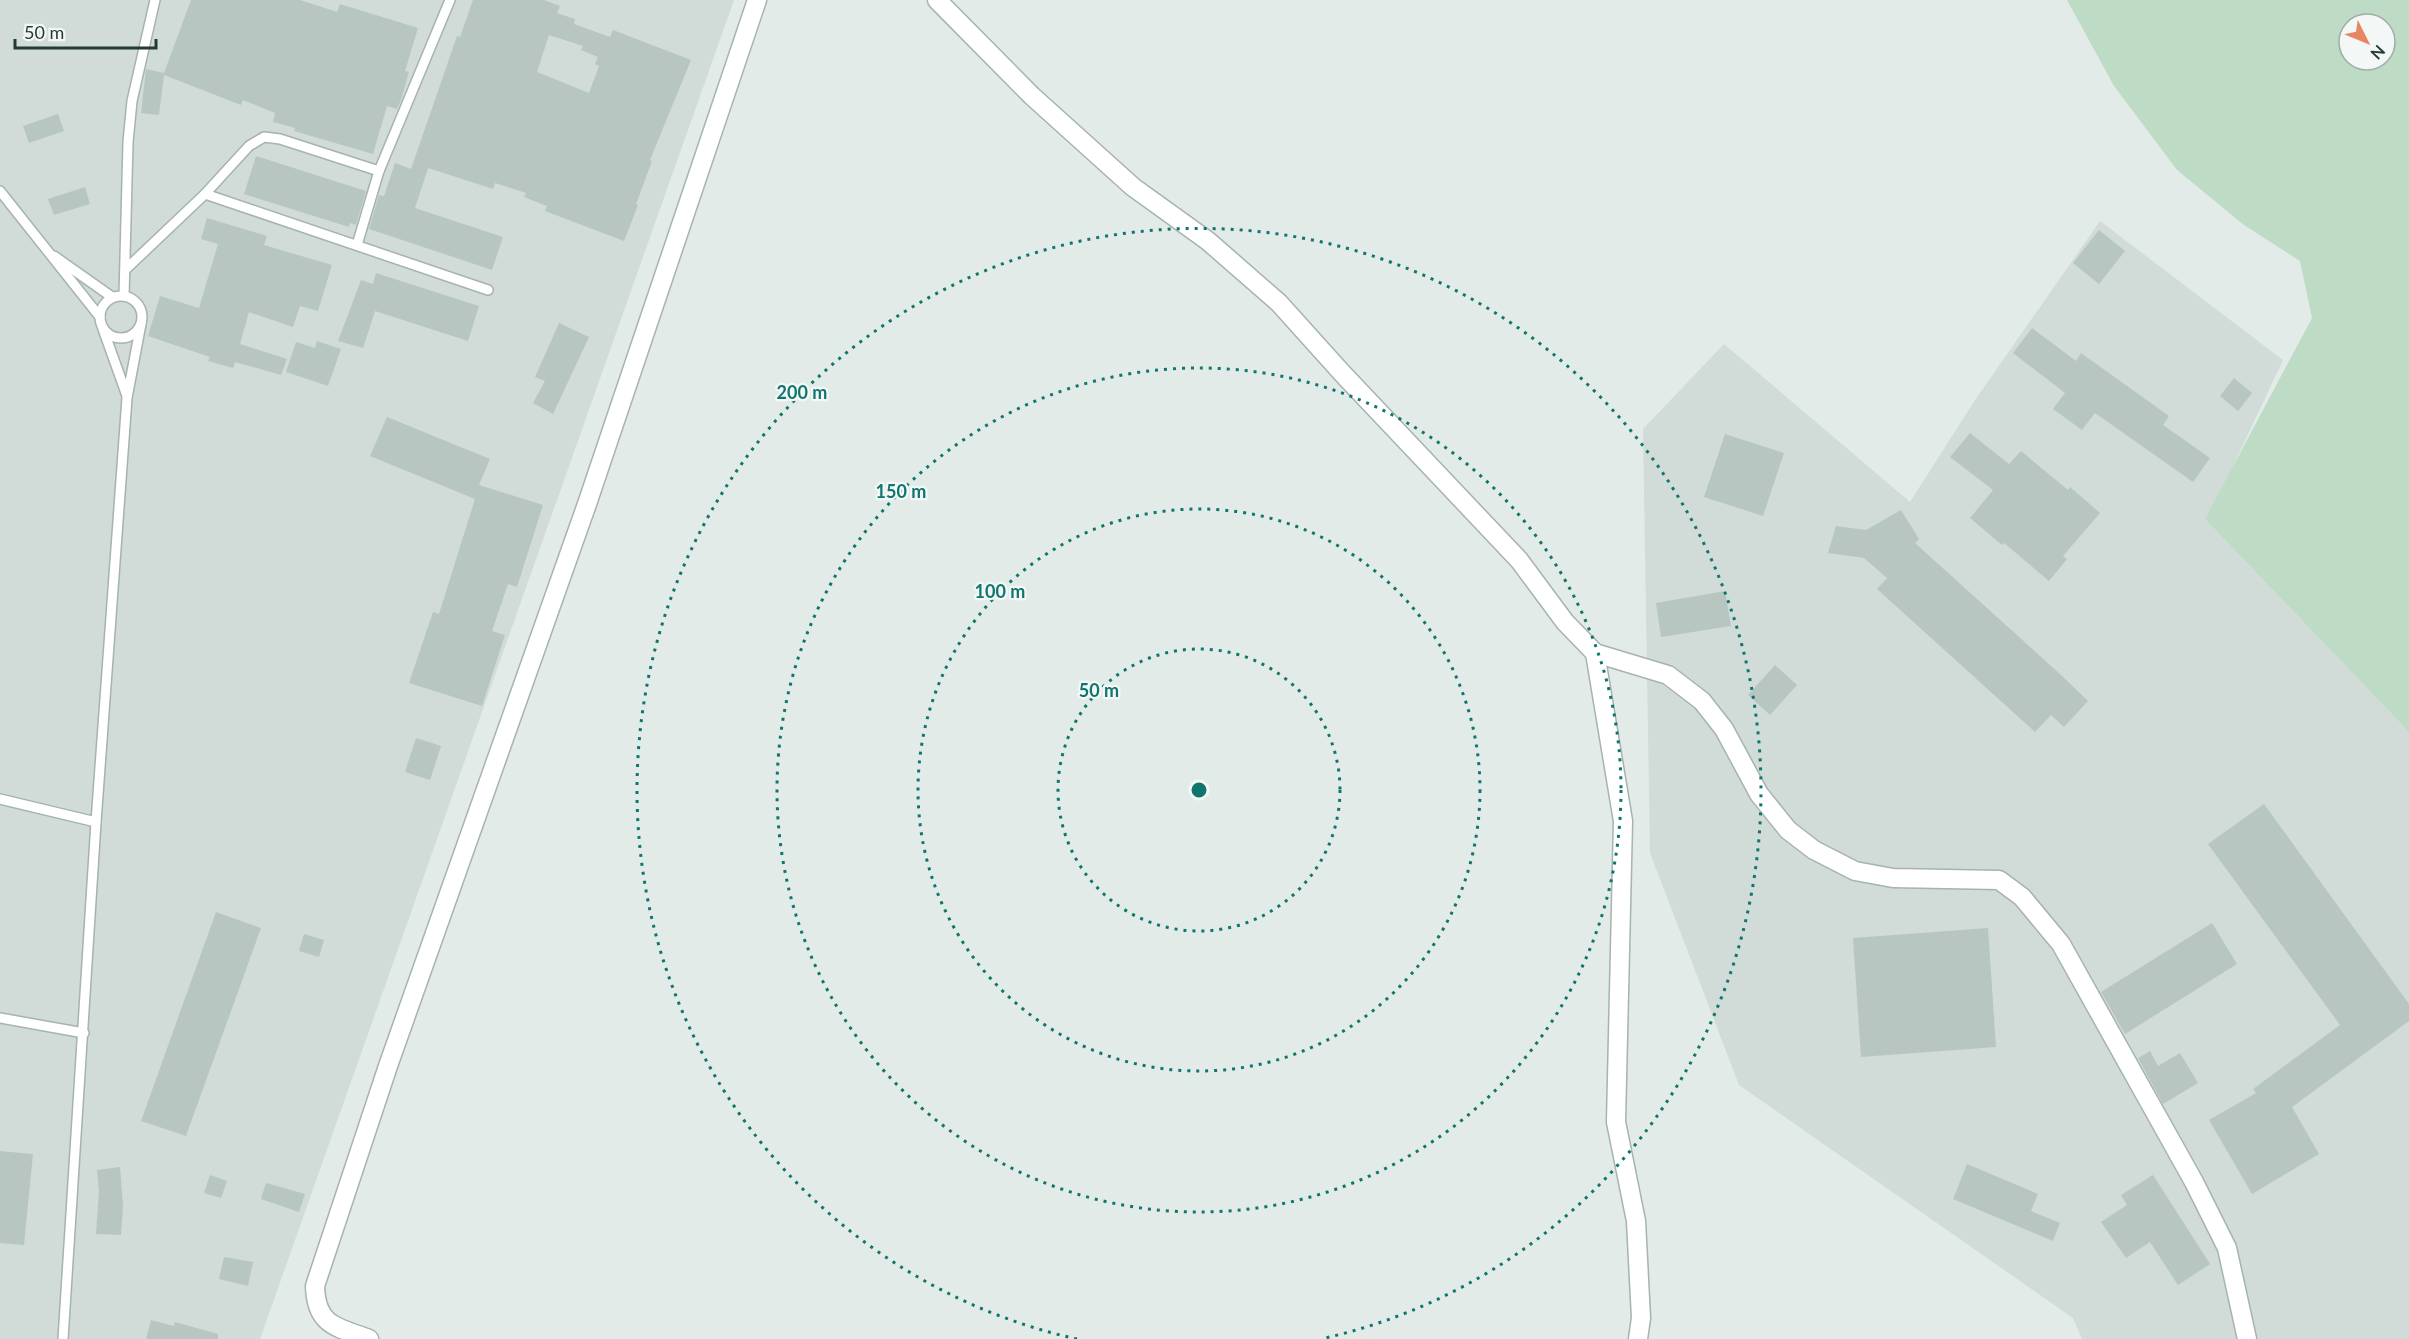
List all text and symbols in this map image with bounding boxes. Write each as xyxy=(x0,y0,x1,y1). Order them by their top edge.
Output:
scale bar xyxy=(15,12,156,50)
north arrow xyxy=(2337,12,2397,72)
text: 50 m xyxy=(24,21,64,43)
text: N xyxy=(2367,42,2389,64)
text: 200 m xyxy=(777,381,827,403)
text: 150 m xyxy=(876,480,926,502)
text: 100 m xyxy=(975,580,1025,602)
text: 50 m xyxy=(1079,679,1119,701)
centre of rings xyxy=(1189,780,1209,800)

